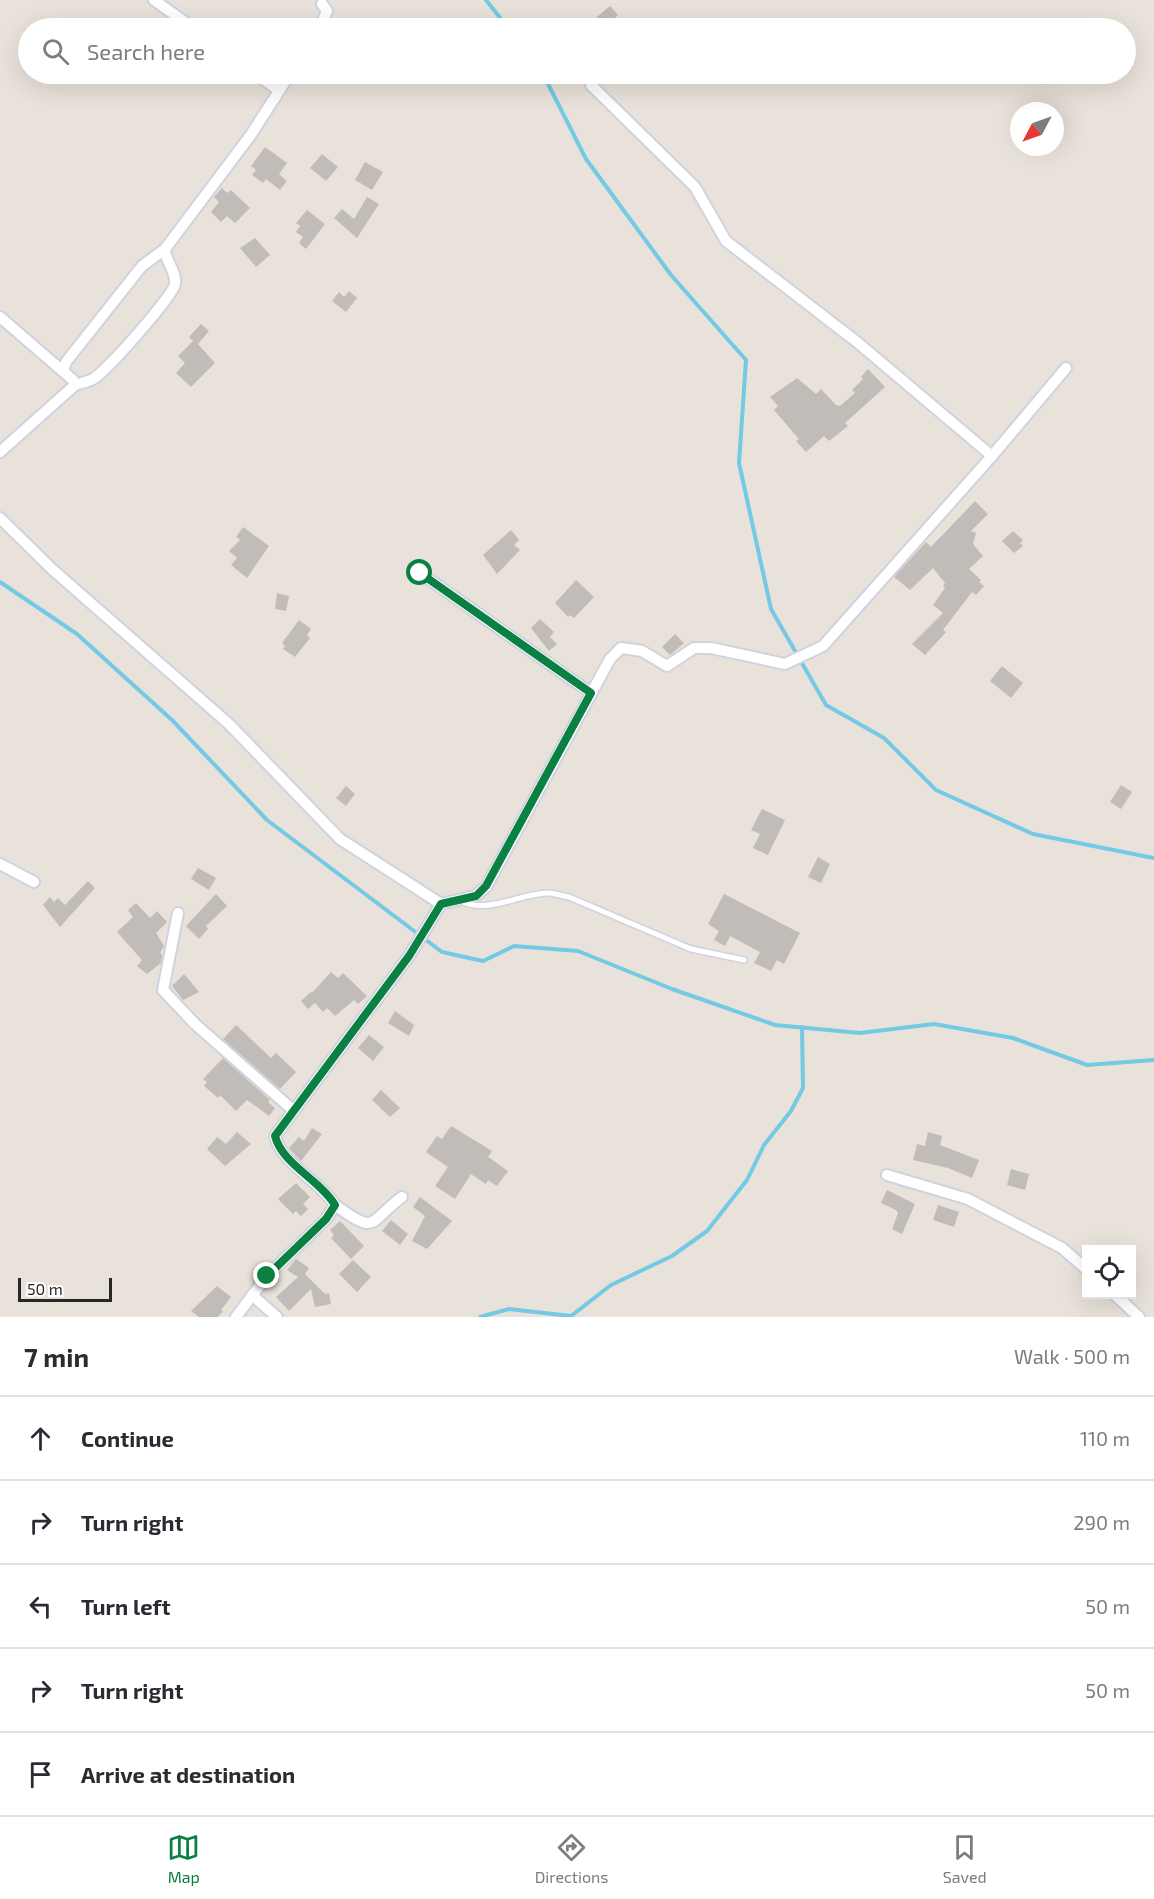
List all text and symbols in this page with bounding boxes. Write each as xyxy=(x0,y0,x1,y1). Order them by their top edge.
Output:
search box xyxy=(18,18,1136,84)
icon: search xyxy=(39,35,72,68)
text: Search here xyxy=(87,38,205,64)
north arrow xyxy=(1010,102,1064,156)
route start xyxy=(406,559,432,585)
map controls xyxy=(1082,1245,1136,1299)
button: locate xyxy=(1082,1245,1136,1299)
route end xyxy=(253,1262,279,1288)
scale bar xyxy=(18,1275,112,1302)
text: 50 m xyxy=(27,1279,63,1298)
text: 7 min xyxy=(24,1341,89,1372)
text: Walk · 500 m xyxy=(1014,1344,1130,1368)
icon: ahead xyxy=(24,1422,57,1455)
text: Continue xyxy=(81,1425,174,1451)
text: 110 m xyxy=(1080,1426,1130,1450)
icon: right xyxy=(24,1506,57,1539)
text: Turn right xyxy=(81,1509,183,1535)
text: 290 m xyxy=(1073,1510,1130,1534)
icon: left xyxy=(24,1590,57,1623)
text: Turn left xyxy=(81,1593,170,1619)
text: 50 m xyxy=(1085,1594,1130,1618)
icon: right xyxy=(24,1674,57,1707)
text: Turn right xyxy=(81,1677,183,1703)
text: 50 m xyxy=(1085,1678,1130,1702)
icon: arrive xyxy=(24,1758,57,1791)
text: Arrive at destination xyxy=(81,1761,295,1787)
tab: Map xyxy=(167,1831,200,1886)
tab: Directions xyxy=(535,1831,608,1886)
tab: Saved xyxy=(943,1831,987,1886)

